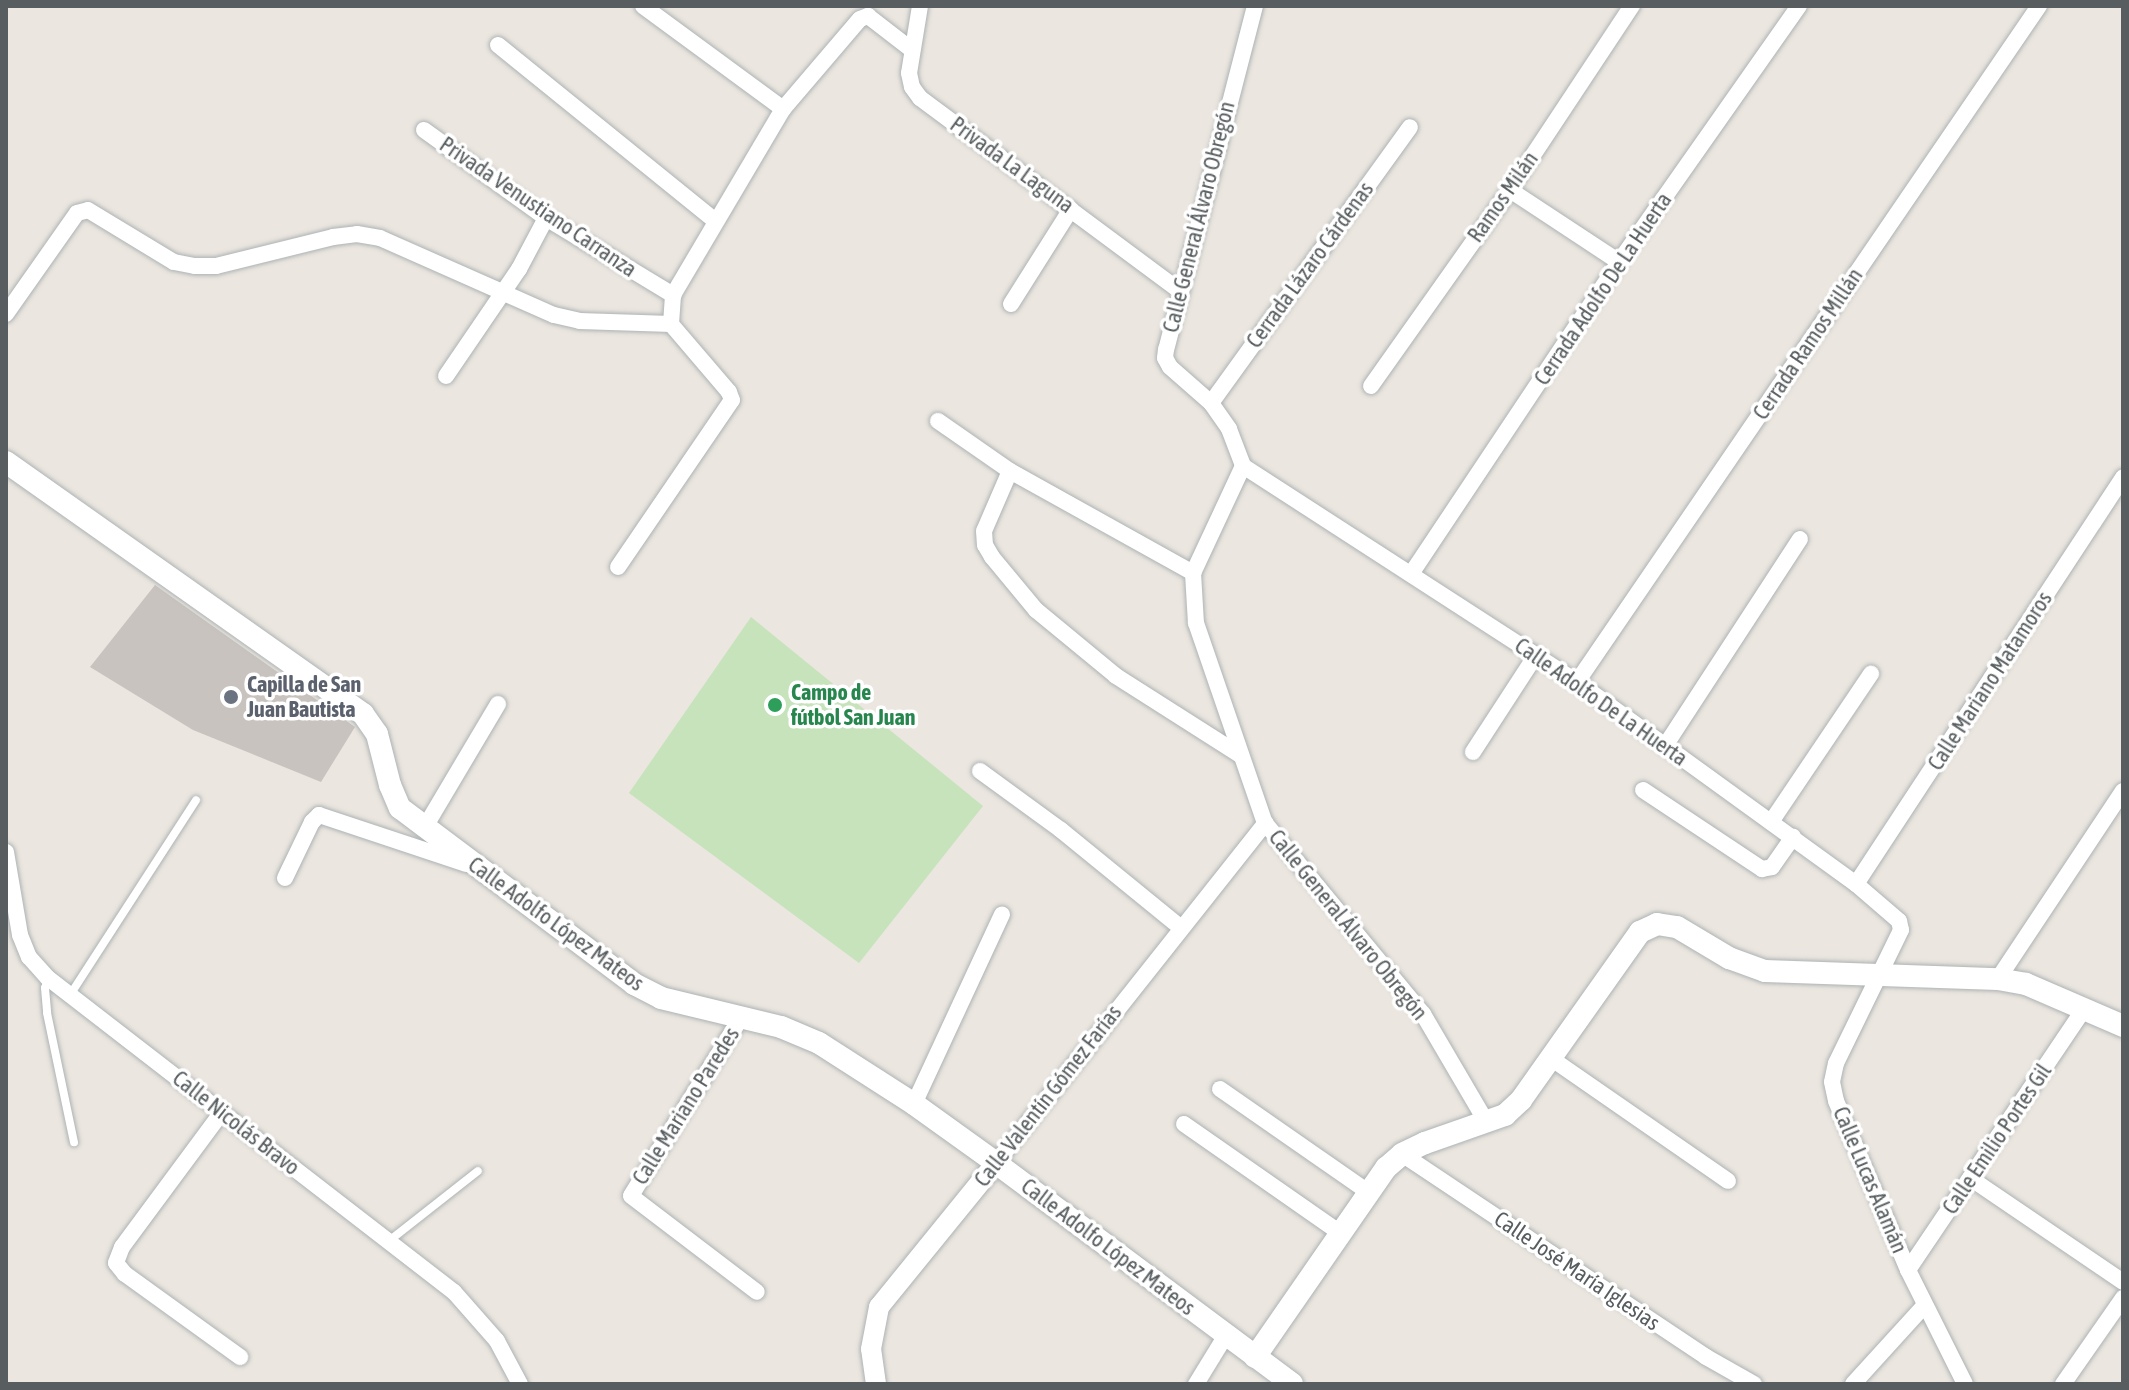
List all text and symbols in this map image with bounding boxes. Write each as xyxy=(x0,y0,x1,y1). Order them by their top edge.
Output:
street label: Calle General Álvaro Obregón xyxy=(1158,99,1240,335)
street label: Privada La Laguna xyxy=(945,111,1079,219)
street label: Privada Venustiano Carranza xyxy=(435,131,641,283)
street label: Ramos Milán xyxy=(1462,147,1544,247)
street label: Cerrada Lázaro Cárdenas xyxy=(1241,177,1379,353)
street label: Cerrada Adolfo De La Huerta xyxy=(1529,188,1677,390)
street label: Cerrada Ramos Millán xyxy=(1748,263,1868,425)
street label: Calle Mariano Matamoros xyxy=(1922,587,2058,775)
street label: Calle Adolfo De La Huerta xyxy=(1510,632,1692,772)
place label: Capilla de San Juan Bautista xyxy=(247,671,361,722)
place label: Campo de fútbol San Juan xyxy=(791,679,915,730)
marker: Capilla de San Juan Bautista xyxy=(222,688,240,706)
marker: Campo de fútbol San Juan xyxy=(766,696,784,714)
street label: Calle General Álvaro Obregón xyxy=(1263,825,1433,1025)
street label: Calle Adolfo López Mateos xyxy=(463,851,649,997)
street label: Calle Valentín Gómez Farías xyxy=(969,1000,1127,1192)
street label: Calle Mariano Paredes xyxy=(627,1022,745,1190)
street label: Calle Emilio Portes Gil xyxy=(1937,1059,2057,1219)
street label: Calle Nicolás Bravo xyxy=(167,1065,305,1181)
street label: Calle Lucas Alamán xyxy=(1827,1103,1913,1257)
street label: Calle Adolfo López Mateos xyxy=(1016,1173,1200,1321)
street label: Calle José María Iglesias xyxy=(1489,1206,1665,1336)

